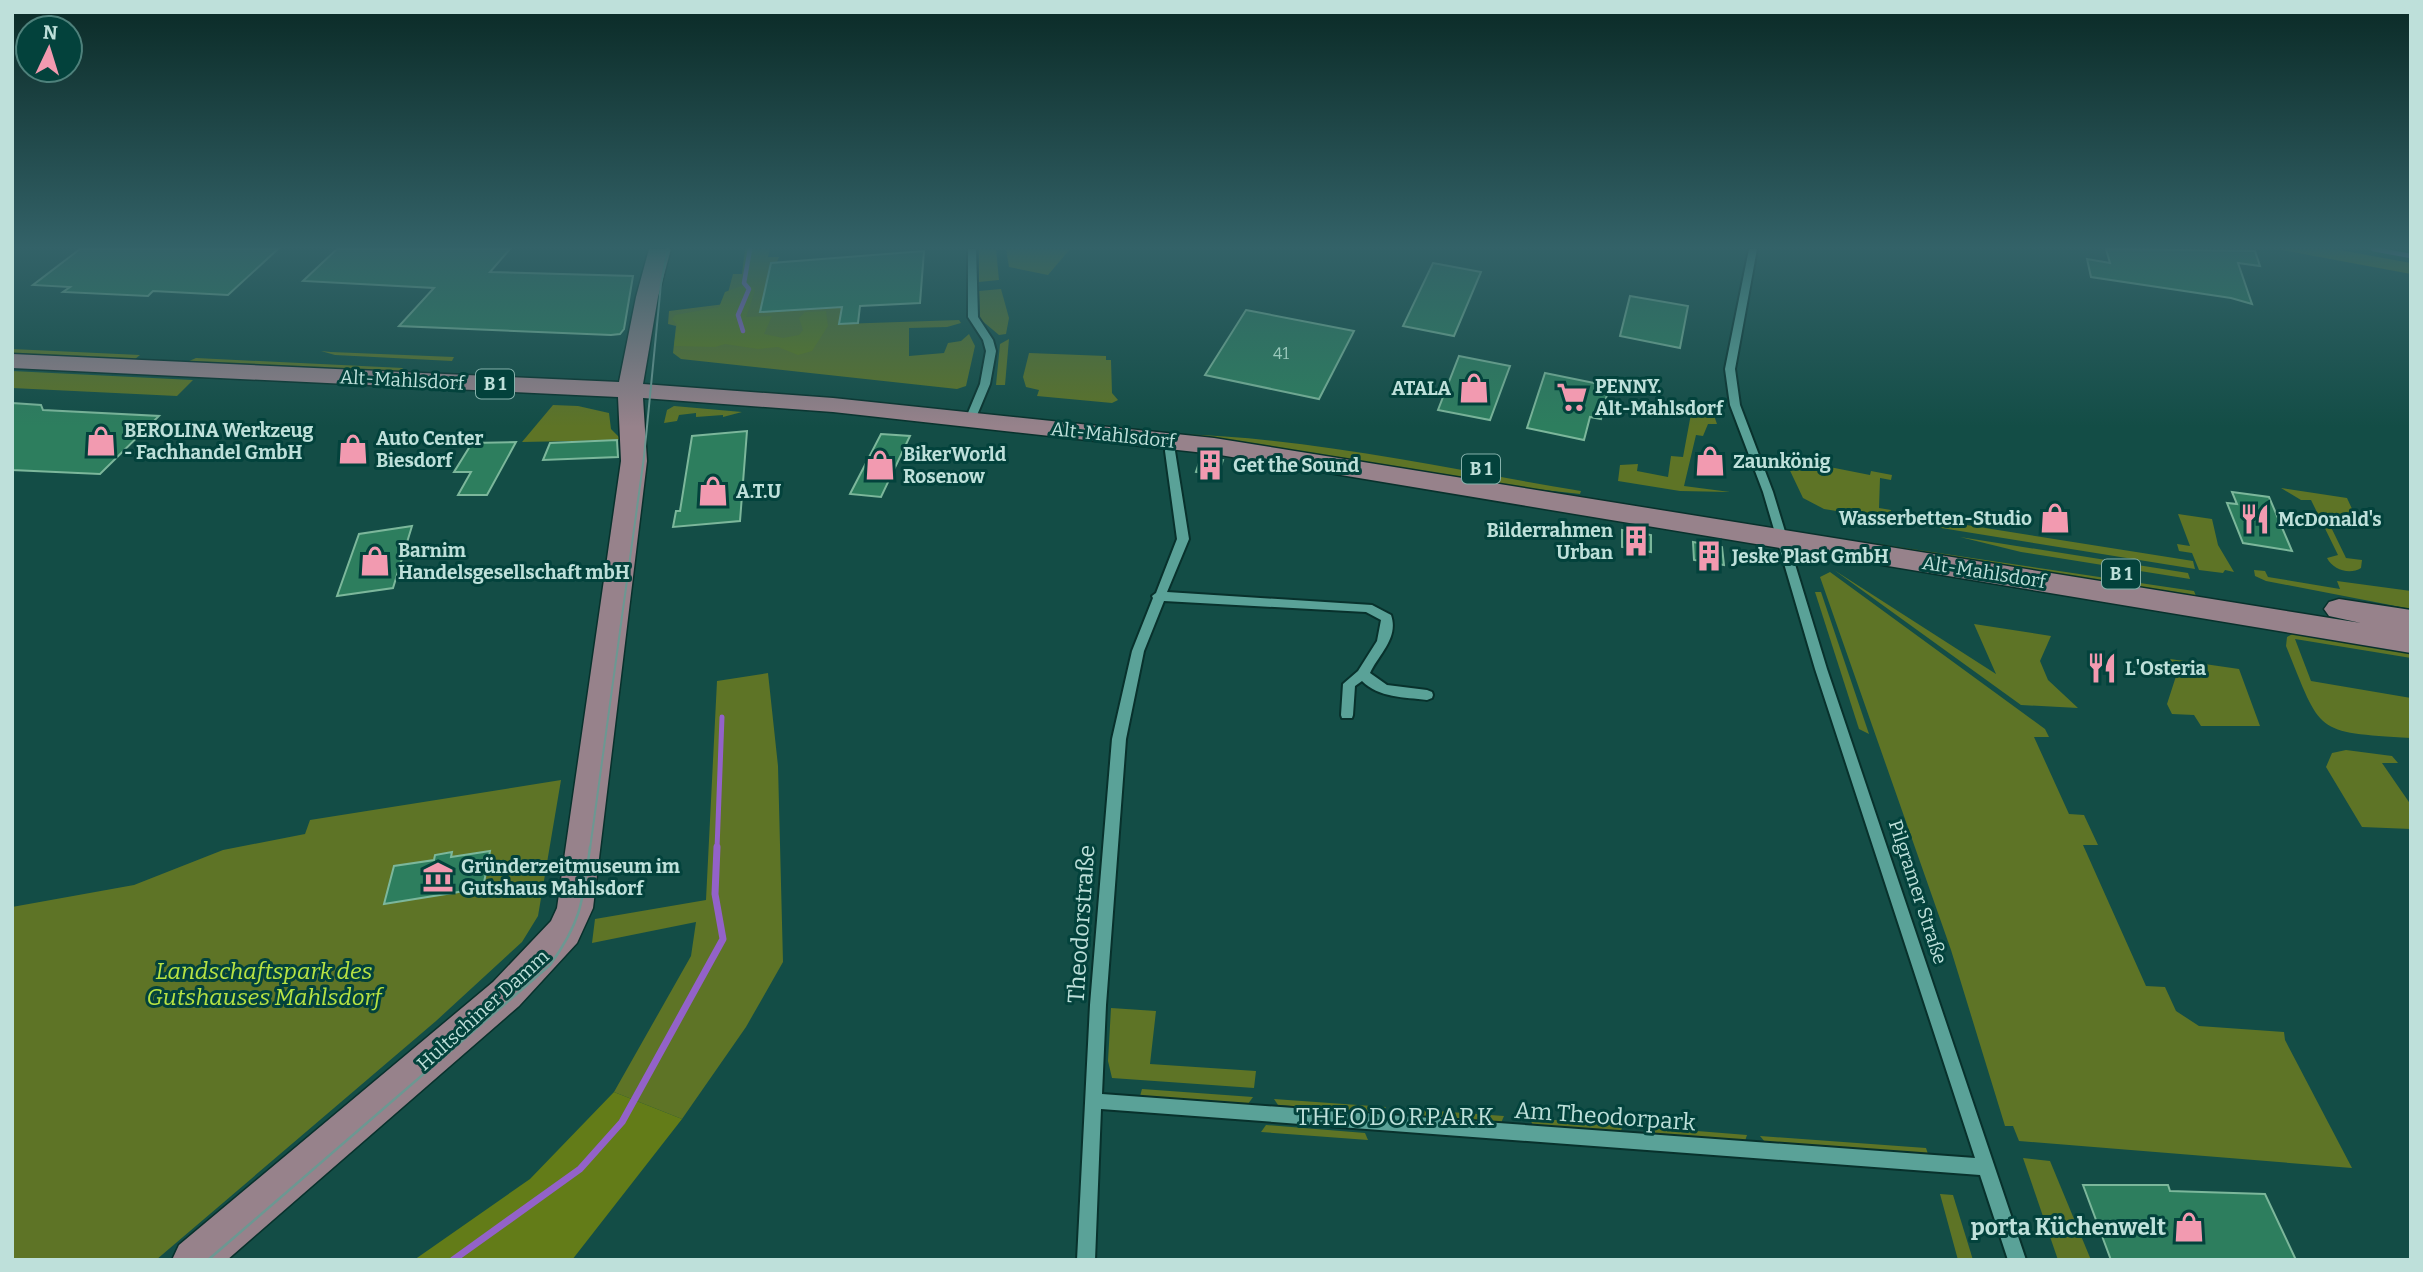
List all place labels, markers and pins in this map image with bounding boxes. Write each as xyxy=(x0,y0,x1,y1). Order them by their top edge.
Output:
shop icon: ATALA xyxy=(1457,371,1491,405)
place label: PENNY. Alt-Mahlsdorf xyxy=(1595,375,1725,420)
place label: ATALA xyxy=(1392,377,1451,400)
supermarket icon: PENNY. Alt-Mahlsdorf xyxy=(1555,380,1589,414)
place label: BEROLINA Werkzeug - Fachhandel GmbH xyxy=(124,419,314,464)
shop icon: BEROLINA Werkzeug - Fachhandel GmbH xyxy=(84,424,118,458)
place label: Auto Center Biesdorf xyxy=(376,427,484,472)
shop icon: Auto Center Biesdorf xyxy=(336,432,370,466)
place label: BikerWorld Rosenow xyxy=(903,443,1007,488)
shop icon: Zaunkönig xyxy=(1693,444,1727,478)
shop icon: BikerWorld Rosenow xyxy=(863,448,897,482)
building icon: Get the Sound xyxy=(1193,448,1227,482)
place label: Zaunkönig xyxy=(1733,450,1831,473)
place label: Get the Sound xyxy=(1233,454,1360,477)
shop icon: A.T.U xyxy=(696,474,730,508)
place label: A.T.U xyxy=(736,480,781,503)
shop icon: Wasserbetten-Studio xyxy=(2038,501,2072,535)
restaurant icon: McDonald's xyxy=(2238,502,2272,536)
place label: Wasserbetten-Studio xyxy=(1839,507,2032,530)
place label: McDonald's xyxy=(2278,508,2382,531)
place label: Bilderrahmen Urban xyxy=(1486,519,1614,564)
building icon: Bilderrahmen Urban xyxy=(1619,524,1653,558)
place label: Barnim Handelsgesellschaft mbH xyxy=(398,539,630,584)
building icon: Jeske Plast GmbH xyxy=(1692,539,1726,573)
shop icon: Barnim Handelsgesellschaft mbH xyxy=(358,544,392,578)
place label: Jeske Plast GmbH xyxy=(1731,545,1889,568)
restaurant icon: L'Osteria xyxy=(2085,651,2119,685)
place label: L'Osteria xyxy=(2125,657,2207,680)
place label: Gründerzeitmuseum im Gutshaus Mahlsdorf xyxy=(461,855,680,900)
museum icon: Gründerzeitmuseum im Gutshaus Mahlsdorf xyxy=(421,860,455,894)
shop icon: porta Küchenwelt xyxy=(2172,1210,2206,1244)
place label: porta Küchenwelt xyxy=(1971,1213,2166,1241)

